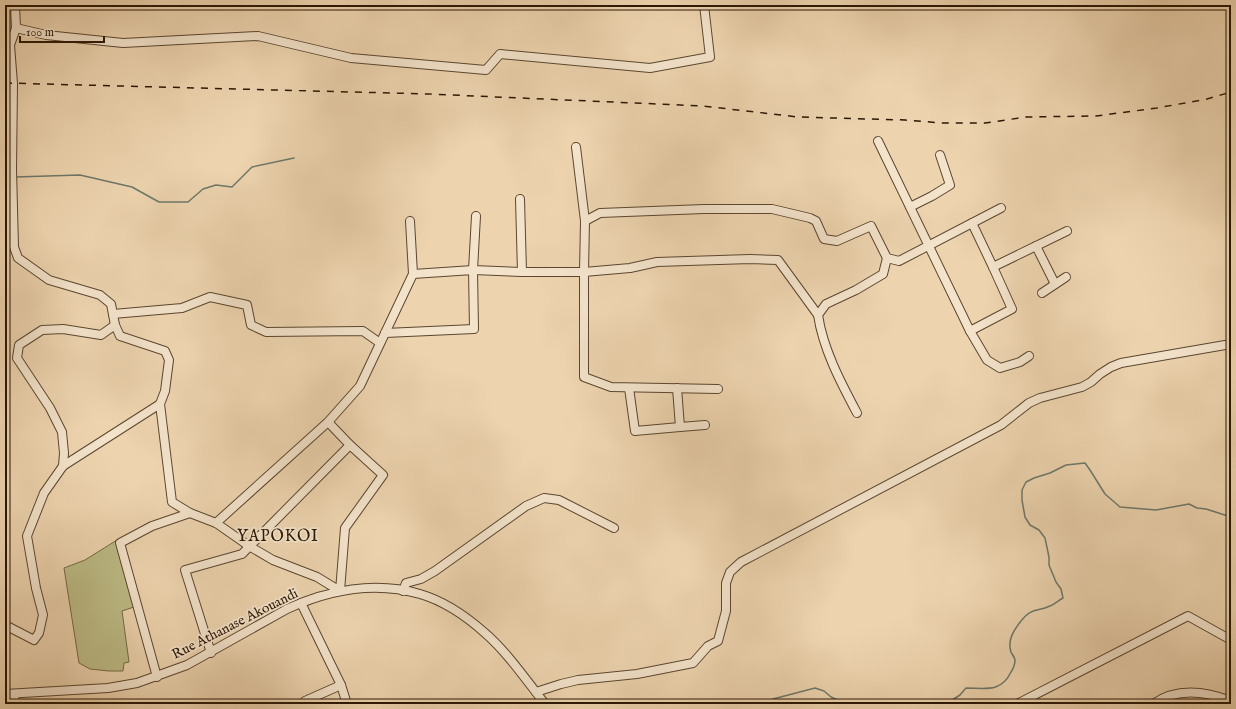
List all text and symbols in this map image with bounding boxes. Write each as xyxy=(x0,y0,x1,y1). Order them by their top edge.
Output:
scale bar xyxy=(20,18,104,44)
text: 100 m xyxy=(26,25,54,40)
district label: YAPOKOI xyxy=(237,527,319,547)
street label: Rue Athanase Akouandi xyxy=(169,584,301,664)

